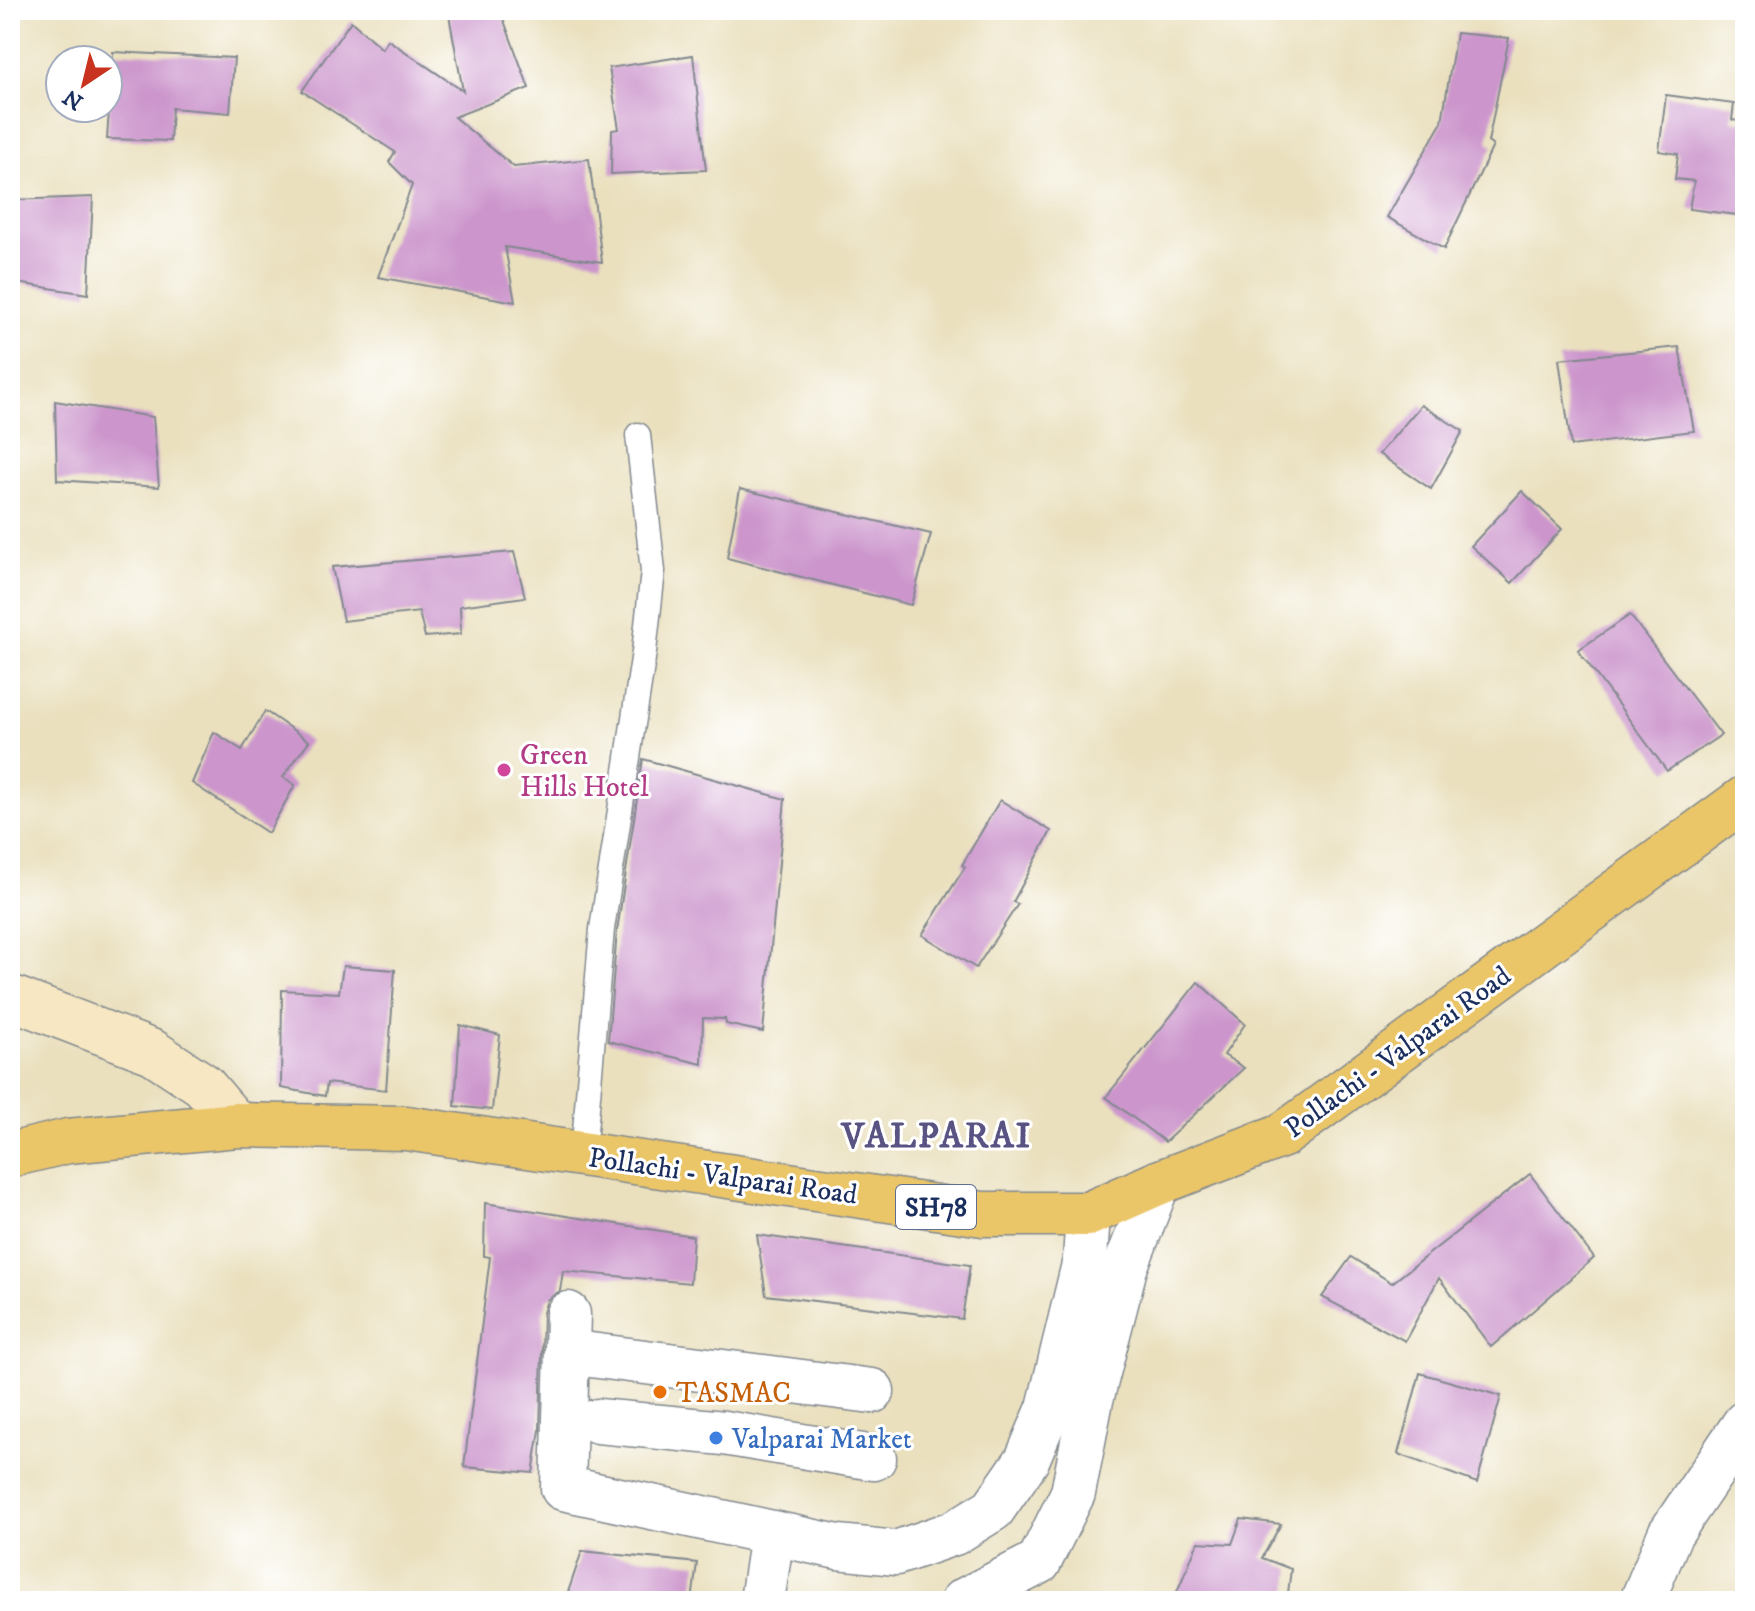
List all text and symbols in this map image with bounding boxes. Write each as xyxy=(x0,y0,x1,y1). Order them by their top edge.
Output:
north arrow xyxy=(44,44,124,124)
text: N xyxy=(58,83,89,115)
place label: Green Hills Hotel xyxy=(520,738,649,805)
marker: Green Hills Hotel xyxy=(495,761,513,779)
street label: Pollachi - Valparai Road xyxy=(1278,958,1518,1146)
district label: VALPARAI xyxy=(840,1114,1032,1159)
street label: Pollachi - Valparai Road xyxy=(586,1140,859,1213)
road number: SH78 xyxy=(896,1185,976,1229)
place label: TASMAC xyxy=(676,1376,791,1411)
marker: TASMAC xyxy=(651,1383,669,1401)
place label: Valparai Market xyxy=(731,1422,912,1457)
marker: Valparai Market xyxy=(707,1429,725,1447)

